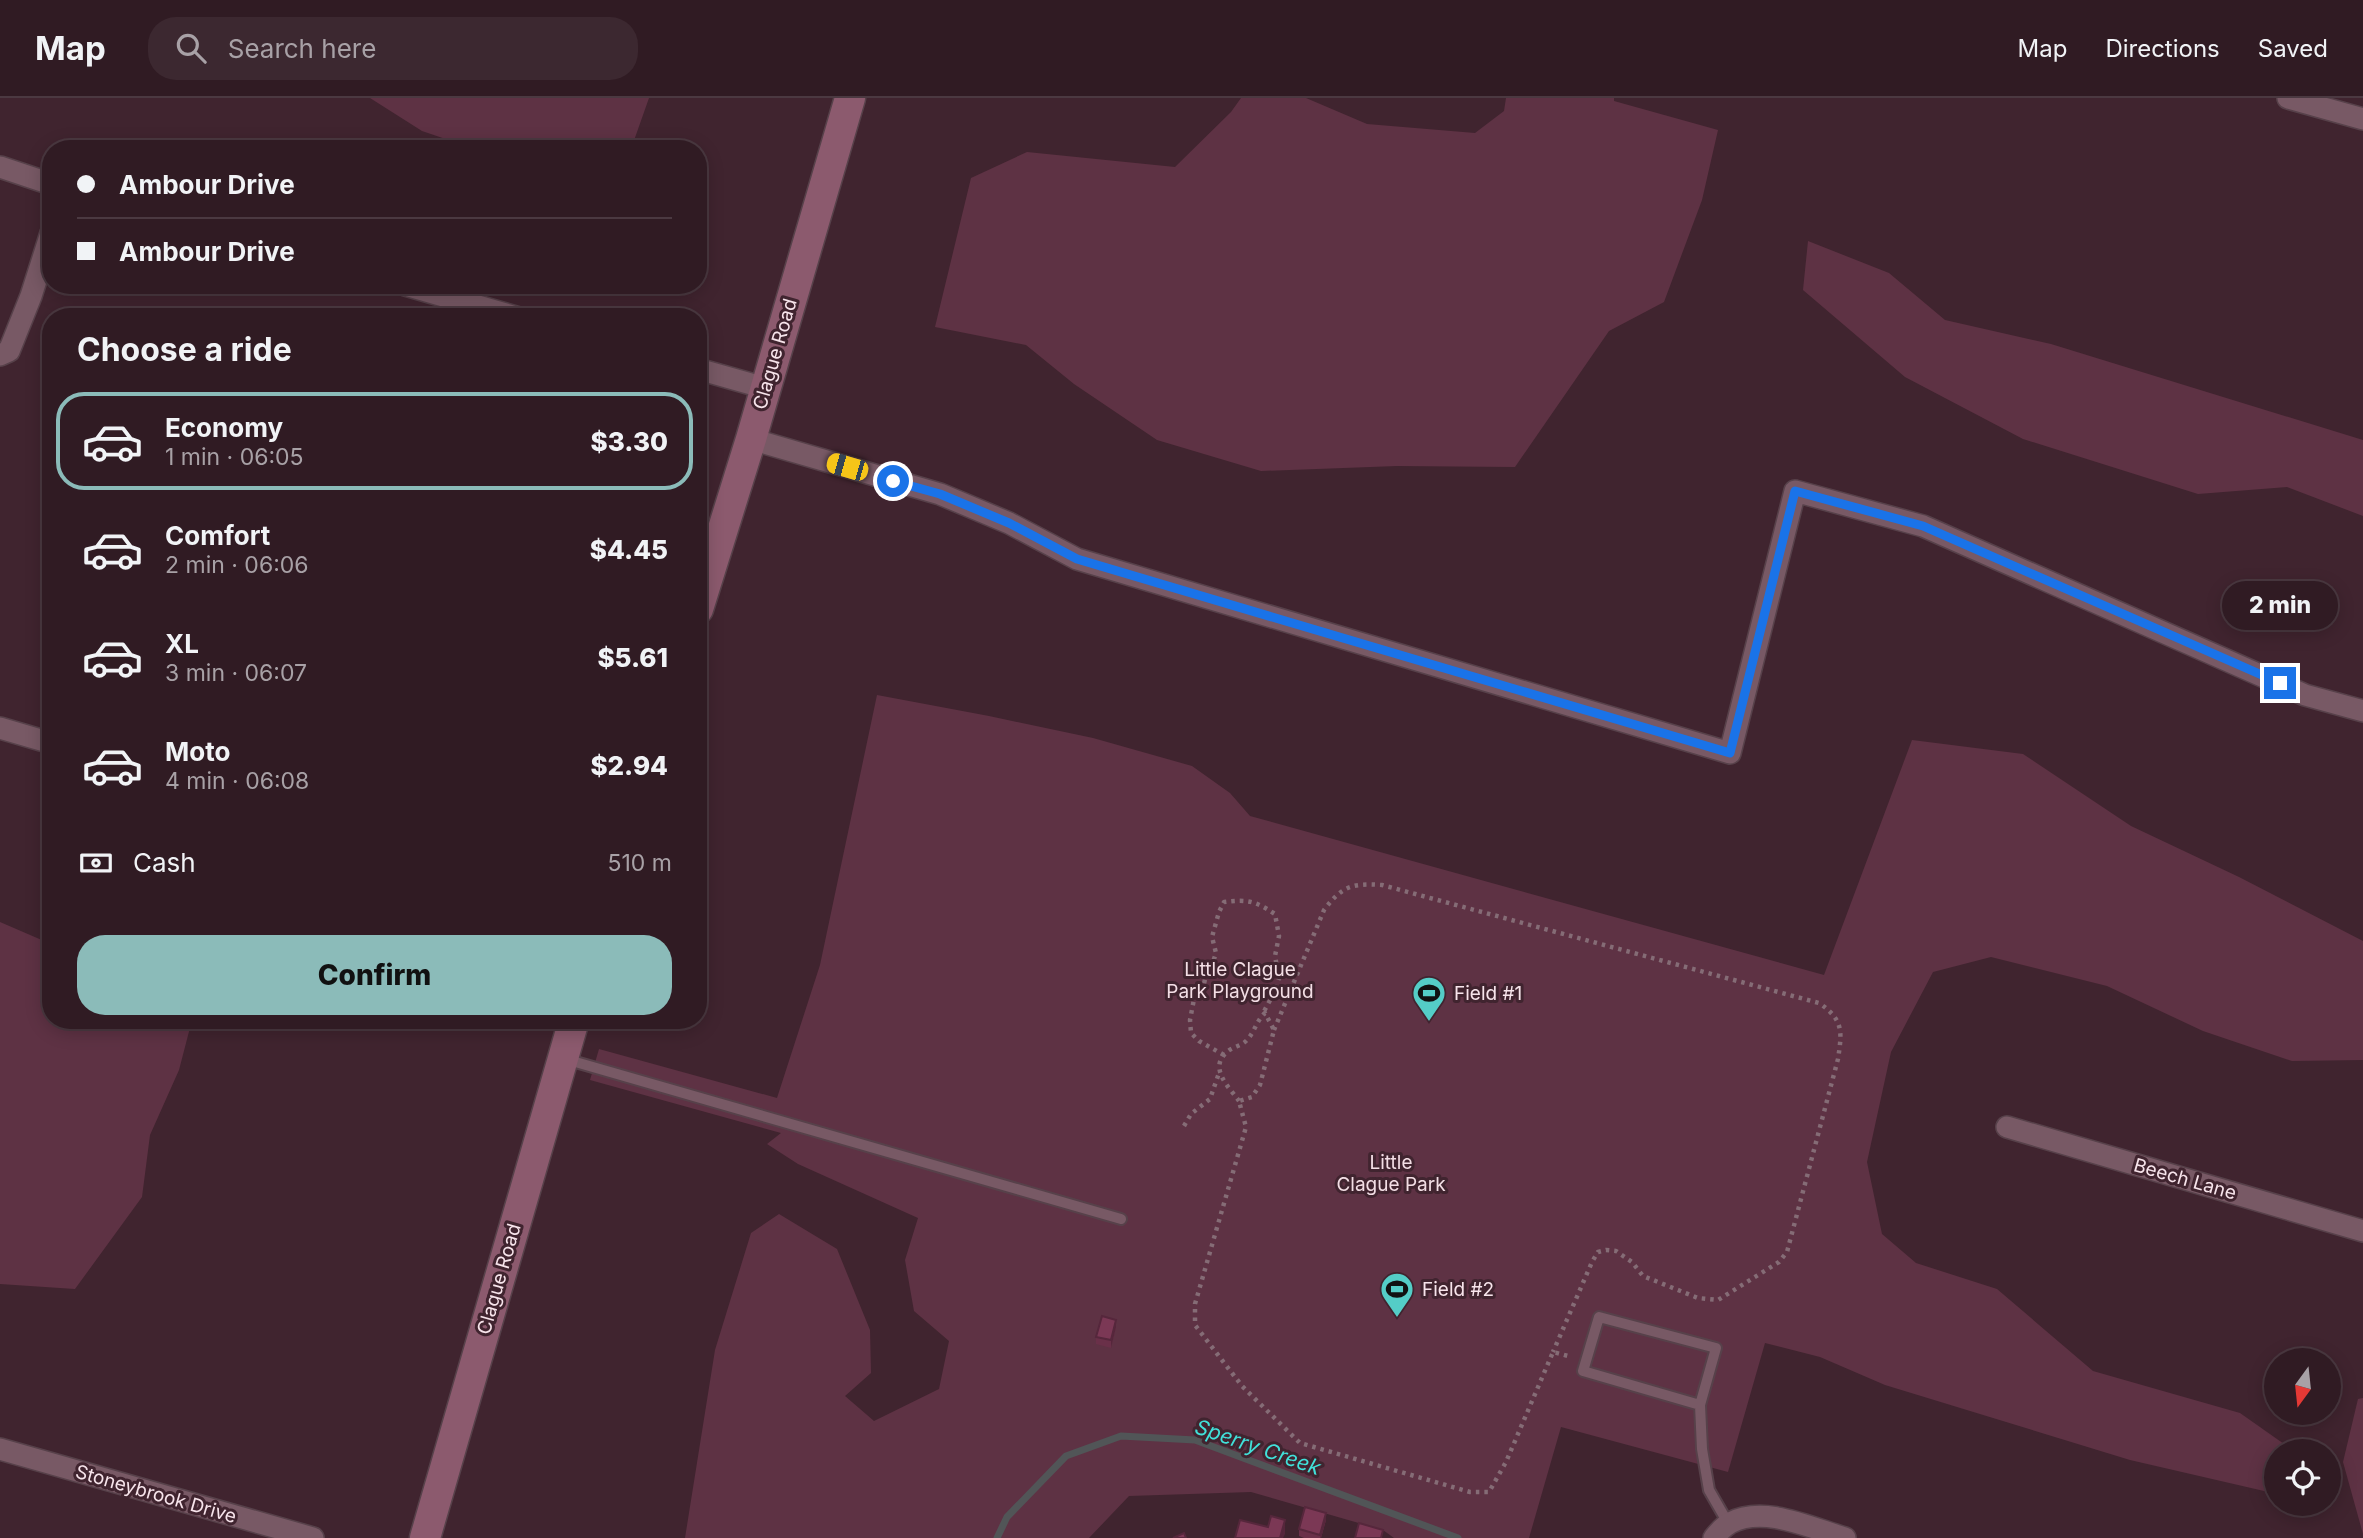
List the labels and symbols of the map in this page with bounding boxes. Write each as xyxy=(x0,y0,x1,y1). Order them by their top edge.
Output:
street label: Clague Road xyxy=(748,296,802,412)
car xyxy=(824,451,871,483)
route start xyxy=(877,465,909,497)
callout: 2 min xyxy=(2222,582,2338,630)
route end xyxy=(2264,667,2296,699)
park label: Little Clague Park Playground xyxy=(1166,958,1314,1003)
sports icon: Field #1 xyxy=(1410,974,1448,1023)
place label: Field #1 xyxy=(1454,982,1522,1005)
park label: Little Clague Park xyxy=(1336,1151,1446,1196)
street label: Beech Lane xyxy=(2131,1153,2239,1205)
street label: Clague Road xyxy=(472,1221,526,1337)
sports icon: Field #2 xyxy=(1378,1270,1416,1319)
place label: Field #2 xyxy=(1422,1278,1494,1301)
north arrow xyxy=(2264,1348,2342,1424)
water label: Sperry Creek xyxy=(1192,1414,1325,1480)
street label: Stoneybrook Drive xyxy=(73,1460,239,1528)

